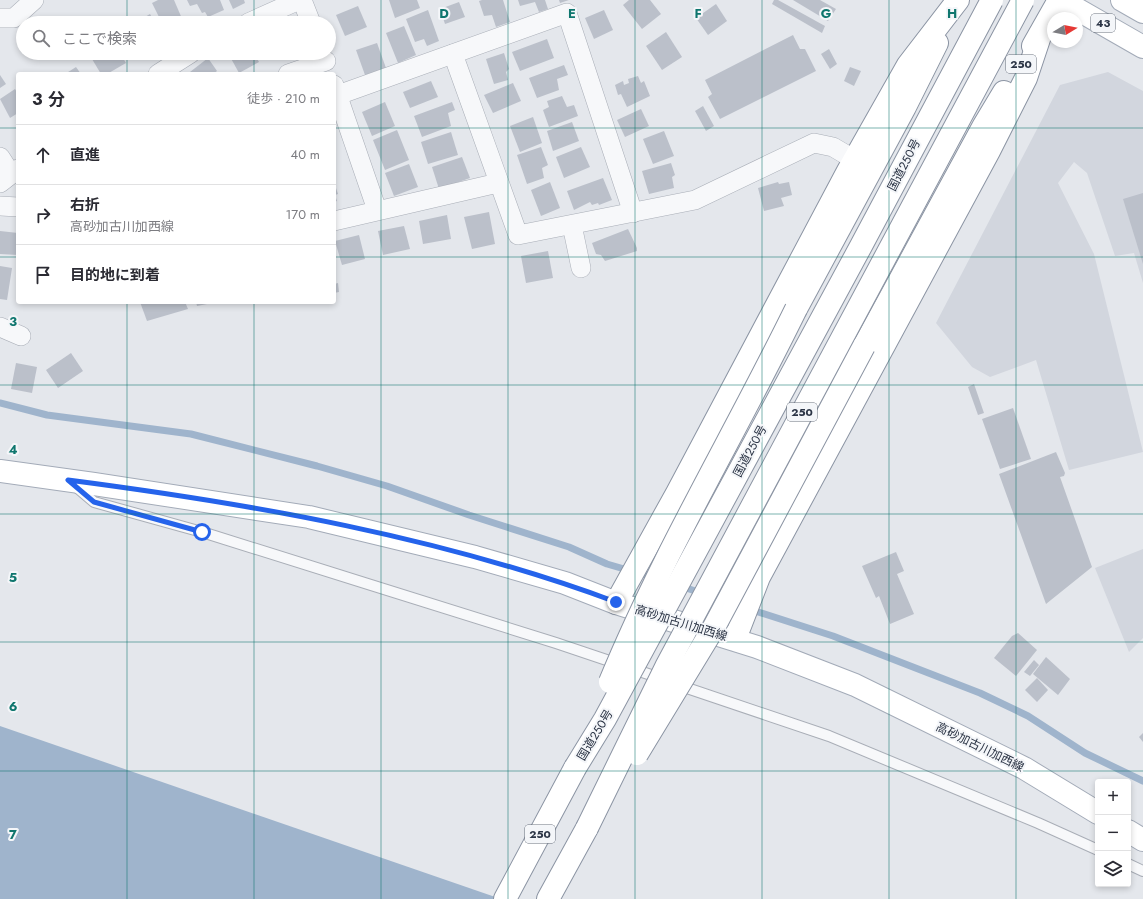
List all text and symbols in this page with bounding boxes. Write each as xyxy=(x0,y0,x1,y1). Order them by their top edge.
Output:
text: D xyxy=(439,4,449,23)
text: E xyxy=(568,4,576,23)
text: F xyxy=(694,4,702,23)
text: G xyxy=(821,4,832,23)
text: H xyxy=(947,4,957,23)
north arrow xyxy=(1047,12,1083,48)
road number: 43 xyxy=(1091,14,1115,32)
search box xyxy=(16,16,336,60)
icon: search xyxy=(30,27,52,49)
text: ここで検索 xyxy=(62,28,137,50)
road number: 250 xyxy=(1006,55,1036,73)
text: 3 分 xyxy=(32,87,65,111)
text: 徒歩 · 210 m xyxy=(247,89,320,108)
street label: 国道250号 xyxy=(883,136,925,194)
icon: ahead xyxy=(32,144,54,166)
text: 直進 xyxy=(70,144,100,166)
text: 40 m xyxy=(291,145,320,164)
text: 右折 xyxy=(70,194,100,216)
icon: right xyxy=(32,204,54,226)
text: 170 m xyxy=(285,205,320,224)
text: 高砂加古川加西線 xyxy=(70,217,174,236)
icon: arrive xyxy=(32,264,54,286)
text: 目的地に到着 xyxy=(70,264,160,286)
text: 3 xyxy=(9,312,17,331)
road number: 250 xyxy=(787,403,817,421)
street label: 国道250号 xyxy=(729,422,771,480)
text: 4 xyxy=(8,440,18,459)
route start xyxy=(193,523,211,541)
text: 5 xyxy=(9,568,17,587)
route end xyxy=(607,593,625,611)
street label: 高砂加古川加西線 xyxy=(632,600,730,646)
text: 6 xyxy=(9,697,18,716)
street label: 国道250号 xyxy=(573,706,617,764)
street label: 高砂加古川加西線 xyxy=(933,718,1027,776)
map controls xyxy=(1095,779,1131,887)
button: + xyxy=(1095,779,1131,815)
button: − xyxy=(1095,815,1131,851)
text: 7 xyxy=(9,825,17,844)
road number: 250 xyxy=(525,825,555,843)
button: layers xyxy=(1095,851,1131,887)

